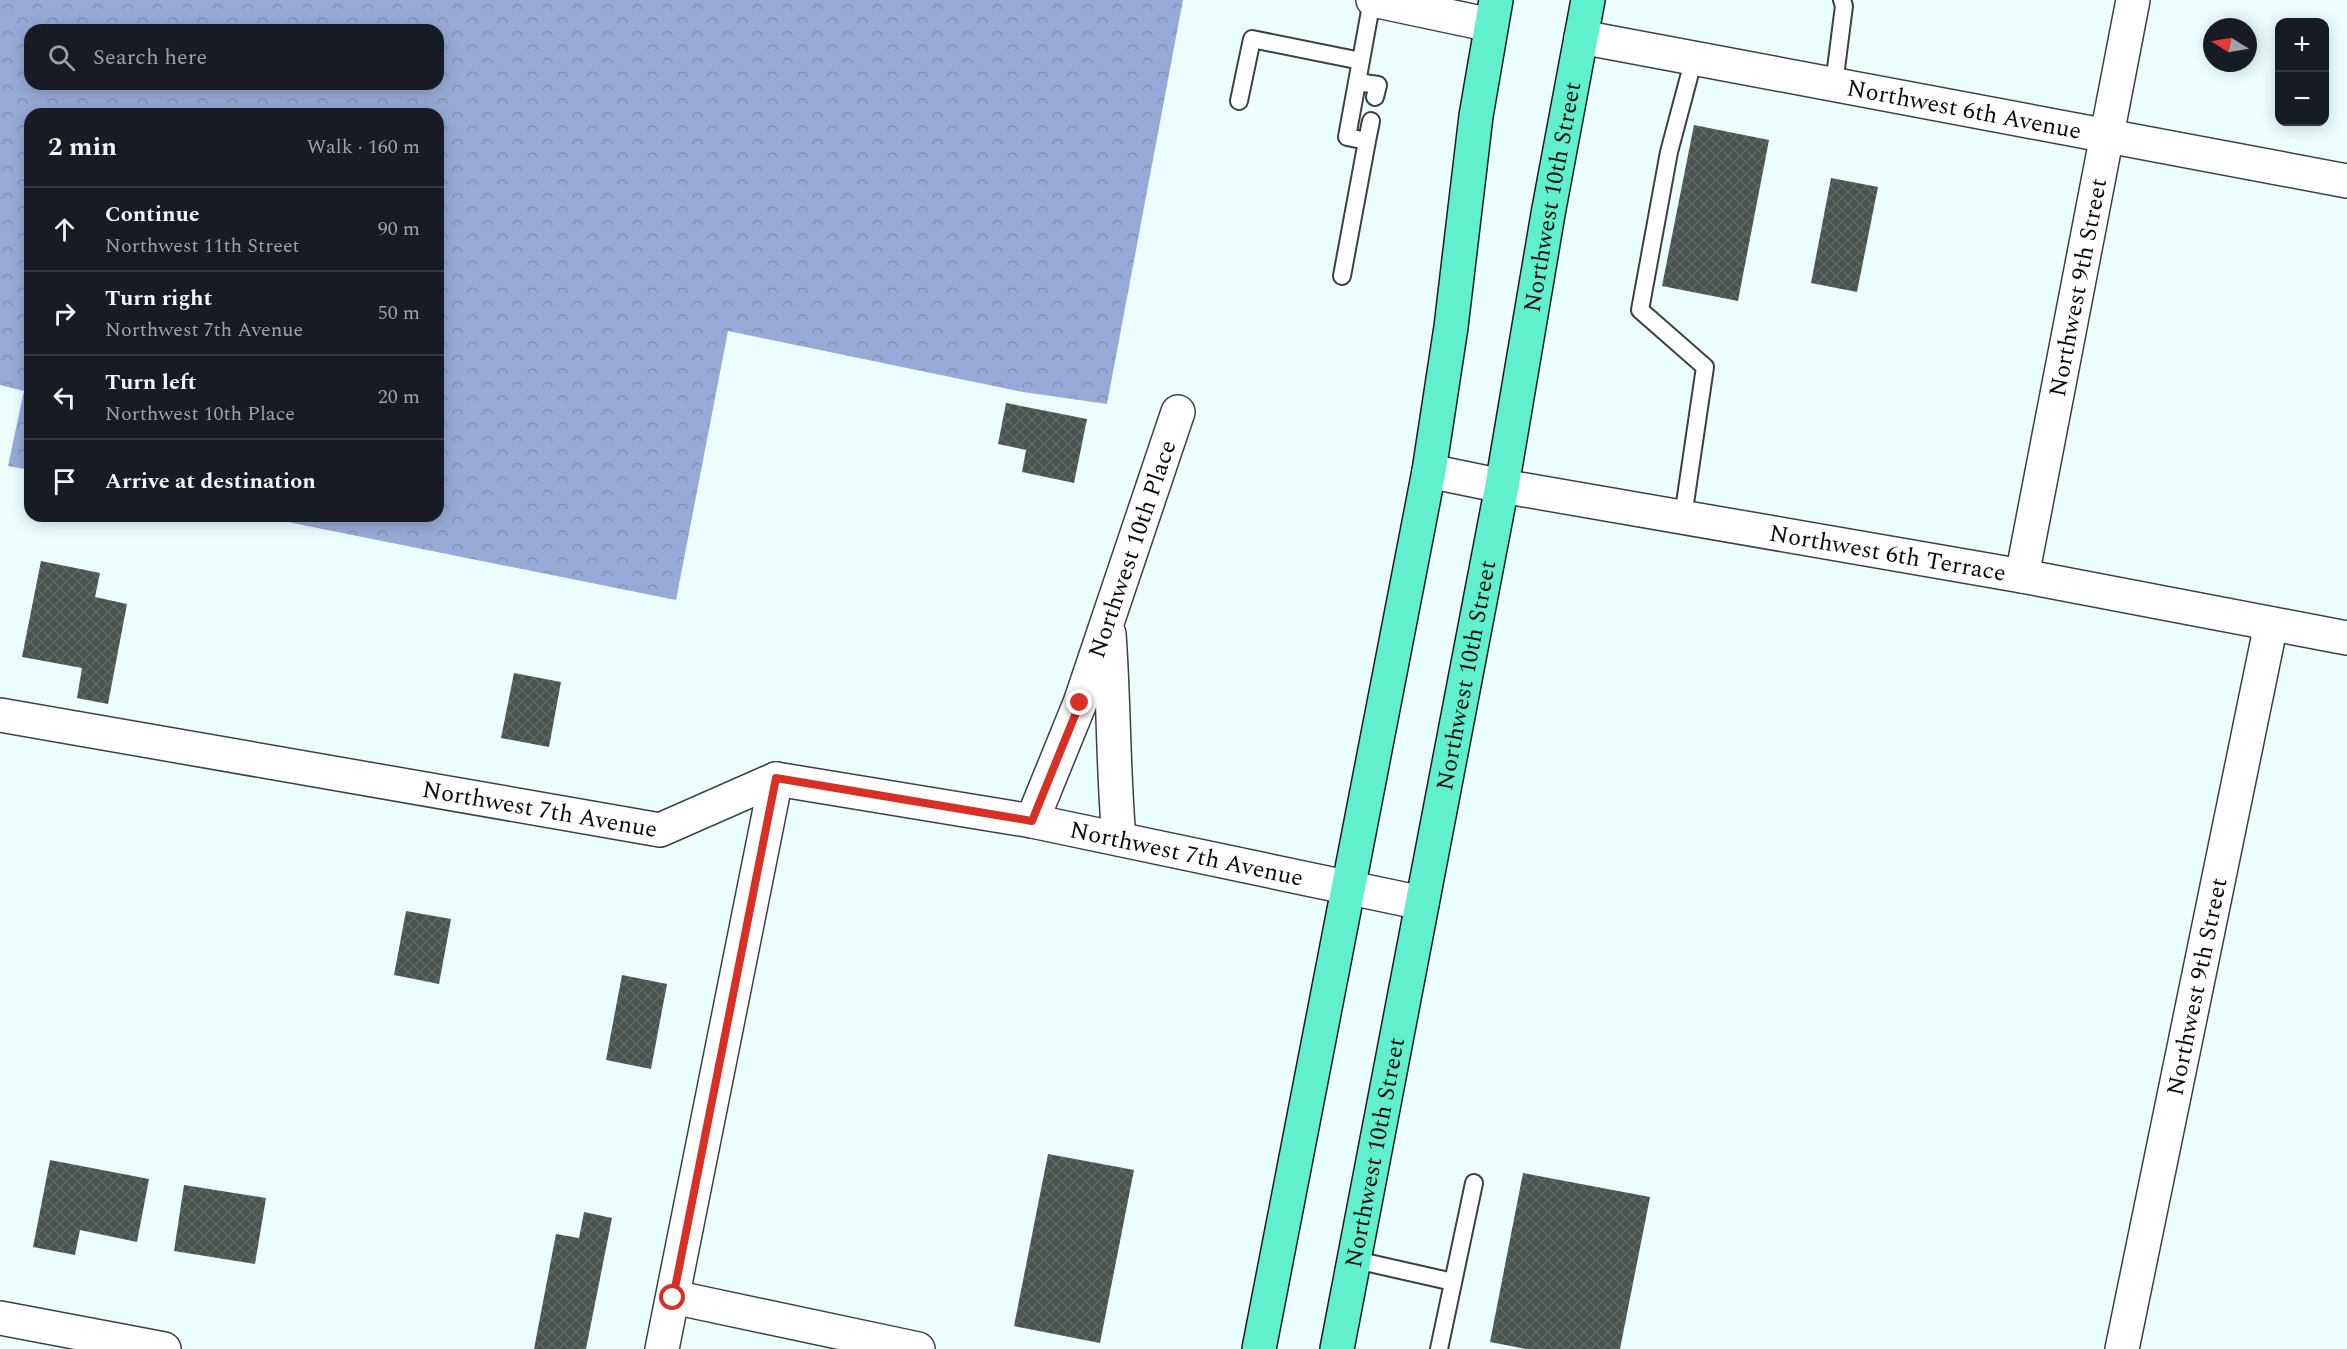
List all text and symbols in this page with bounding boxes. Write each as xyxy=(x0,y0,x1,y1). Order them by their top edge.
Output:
north arrow xyxy=(2203,18,2257,72)
map controls xyxy=(2275,18,2329,126)
button: + xyxy=(2275,18,2329,72)
search box xyxy=(24,24,444,90)
icon: search xyxy=(45,41,78,74)
text: Search here xyxy=(93,41,207,74)
street label: Northwest 6th Avenue xyxy=(1844,70,2084,150)
button: − xyxy=(2275,72,2329,126)
street label: Northwest 10th Street xyxy=(1515,79,1591,315)
text: 2 min xyxy=(48,127,117,167)
text: Walk · 160 m xyxy=(307,132,420,162)
street label: Northwest 9th Street xyxy=(2040,175,2117,400)
text: Continue xyxy=(105,198,200,231)
icon: ahead xyxy=(48,213,81,246)
text: 90 m xyxy=(378,214,420,244)
text: Northwest 11th Street xyxy=(105,231,300,261)
text: Turn right xyxy=(105,282,212,315)
icon: right xyxy=(48,297,81,330)
text: 50 m xyxy=(378,298,420,328)
text: Northwest 7th Avenue xyxy=(105,315,303,345)
text: Turn left xyxy=(105,366,197,399)
icon: left xyxy=(48,381,81,414)
text: 20 m xyxy=(378,382,420,412)
text: Northwest 10th Place xyxy=(105,399,295,429)
street label: Northwest 10th Place xyxy=(1079,435,1186,663)
icon: arrive xyxy=(48,465,81,498)
text: Arrive at destination xyxy=(105,465,316,498)
street label: Northwest 6th Terrace xyxy=(1766,516,2009,592)
street label: Northwest 10th Street xyxy=(1427,557,1506,794)
route end xyxy=(1066,689,1092,715)
street label: Northwest 7th Avenue xyxy=(419,772,660,848)
street label: Northwest 7th Avenue xyxy=(1066,812,1306,897)
street label: Northwest 9th Street xyxy=(2158,875,2237,1099)
street label: Northwest 10th Street xyxy=(1336,1035,1415,1271)
route start xyxy=(659,1284,685,1310)

